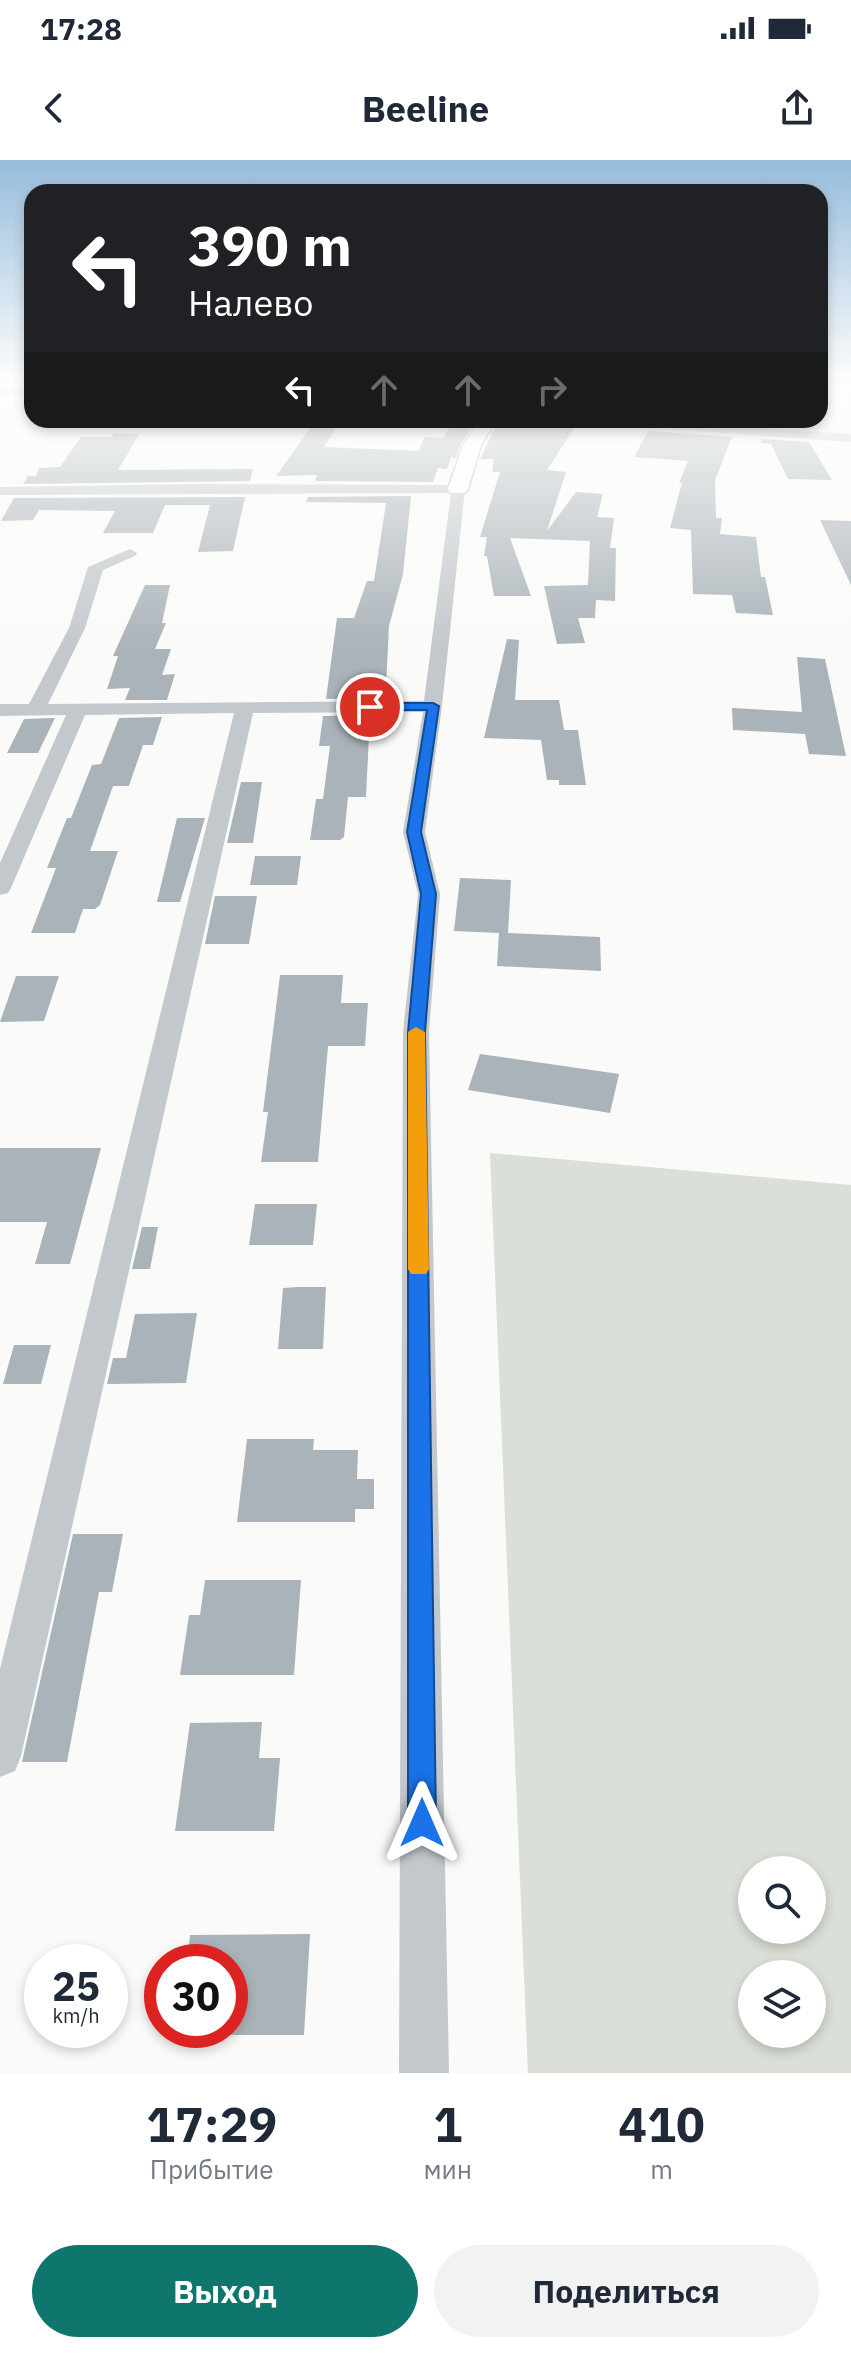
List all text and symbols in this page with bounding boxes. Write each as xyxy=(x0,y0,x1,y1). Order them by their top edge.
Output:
text: 17:28 xyxy=(40,9,122,48)
text: Beeline xyxy=(362,85,489,132)
icon: back xyxy=(32,86,76,130)
icon: share xyxy=(775,86,819,130)
text: 390 m xyxy=(188,209,352,281)
icon: left xyxy=(56,216,160,320)
text: Налево xyxy=(188,279,313,326)
icon: left xyxy=(278,368,322,412)
icon: ahead xyxy=(362,368,406,412)
icon: ahead xyxy=(446,368,490,412)
icon: right xyxy=(530,368,574,412)
pin xyxy=(336,673,404,741)
icon: arrive xyxy=(348,685,392,729)
position arrow xyxy=(380,1781,464,1865)
map controls xyxy=(738,1856,826,2048)
button: search xyxy=(738,1856,826,1944)
speed limit sign: 30 xyxy=(144,1944,248,2048)
text: 25 xyxy=(52,1960,100,2012)
button: layers xyxy=(738,1960,826,2048)
text: km/h xyxy=(52,2002,100,2029)
text: 17:29 xyxy=(146,2093,277,2155)
text: 1 xyxy=(433,2093,462,2155)
text: 410 xyxy=(618,2093,705,2155)
text: Прибытие xyxy=(150,2152,274,2186)
text: мин xyxy=(423,2152,472,2186)
text: m xyxy=(650,2152,673,2186)
button: Выход xyxy=(32,2245,418,2337)
button: Поделиться xyxy=(434,2245,819,2337)

